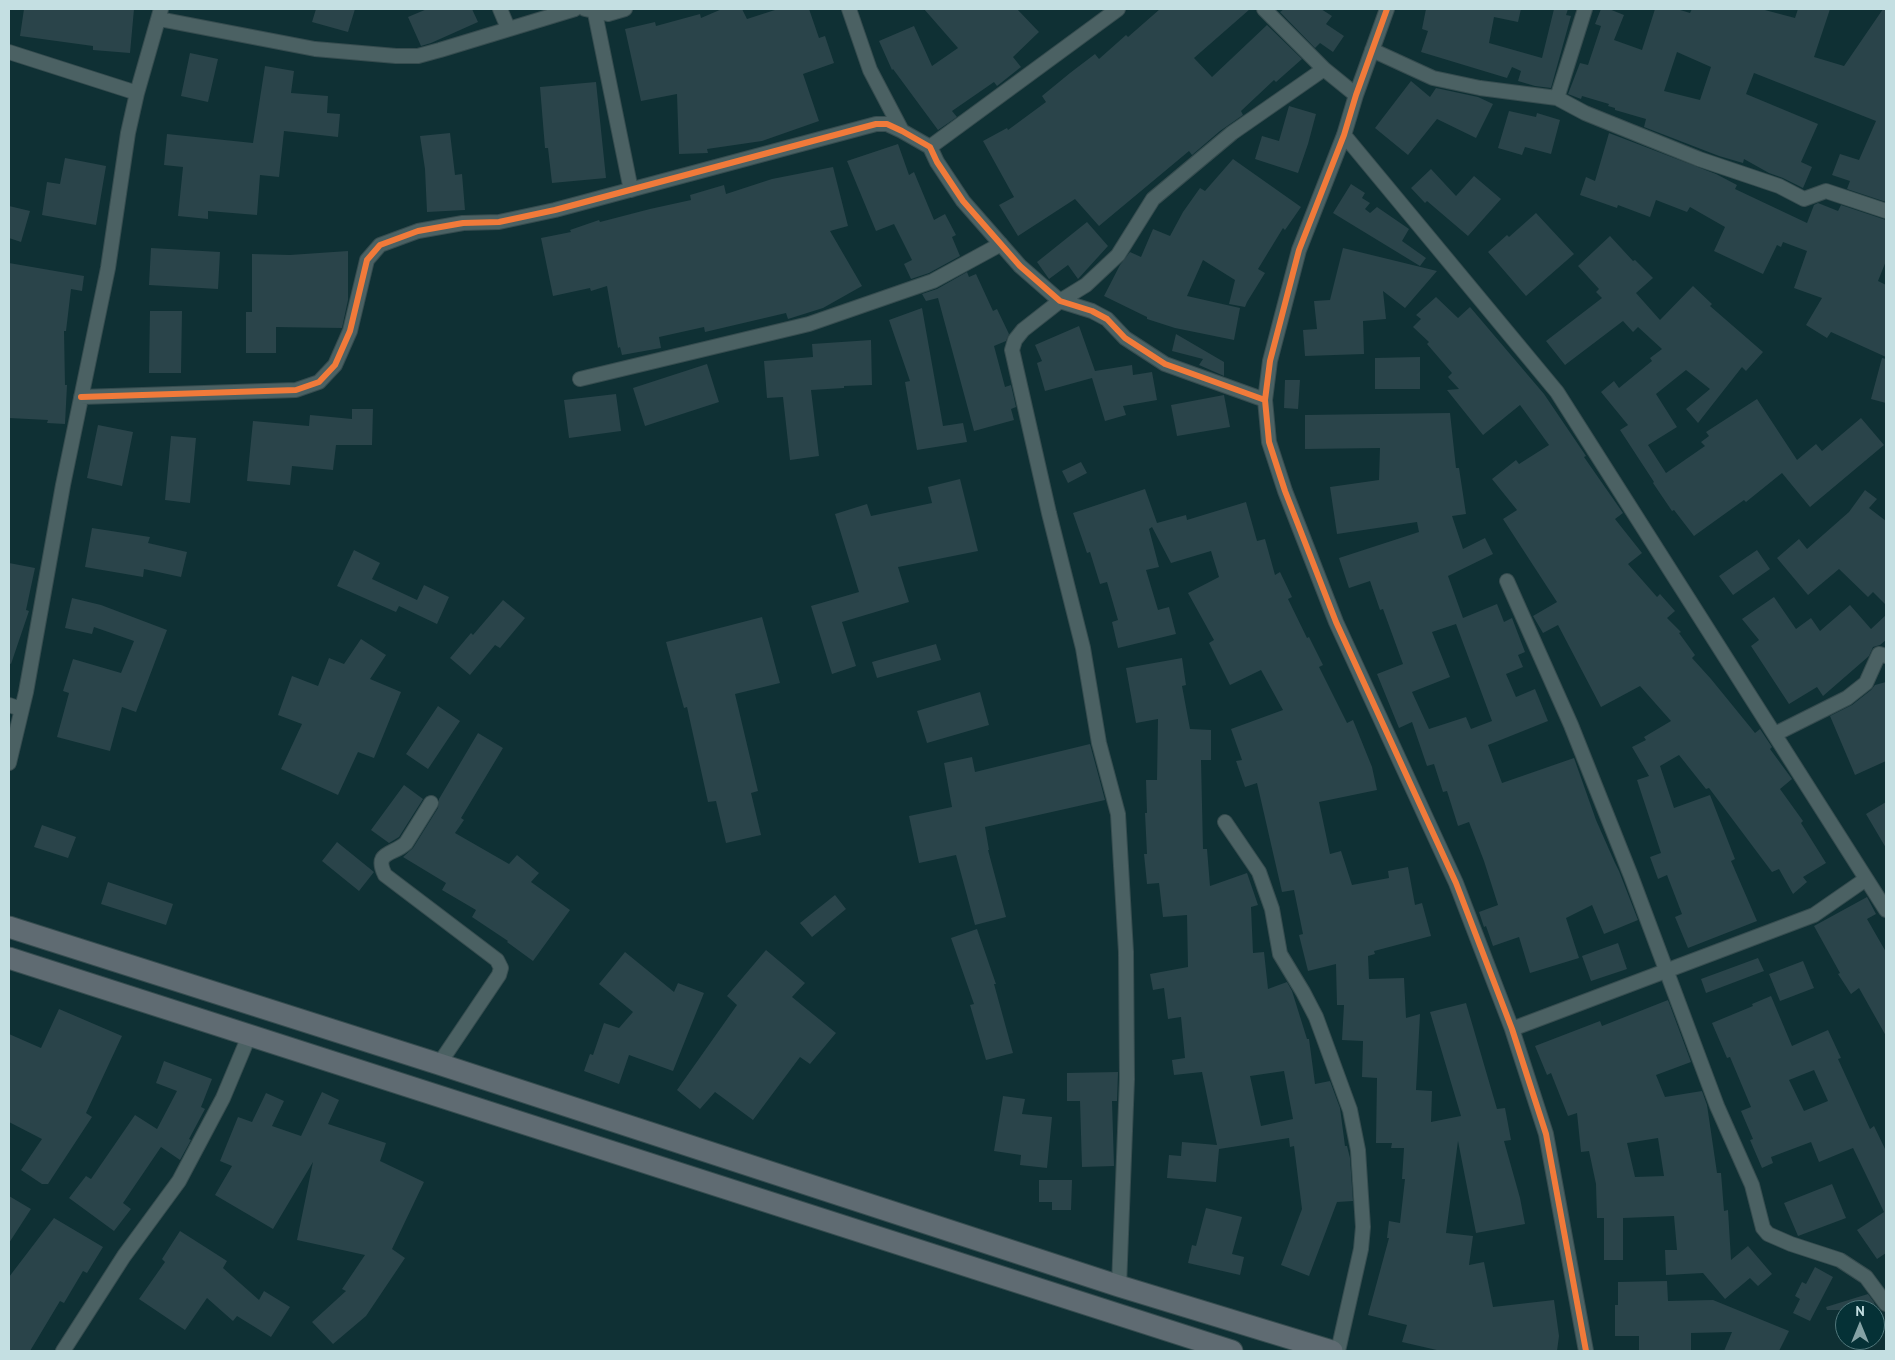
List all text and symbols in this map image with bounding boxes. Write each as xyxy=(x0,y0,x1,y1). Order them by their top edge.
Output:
north arrow xyxy=(1835,1300,1885,1350)
text: N xyxy=(1855,1302,1865,1320)

